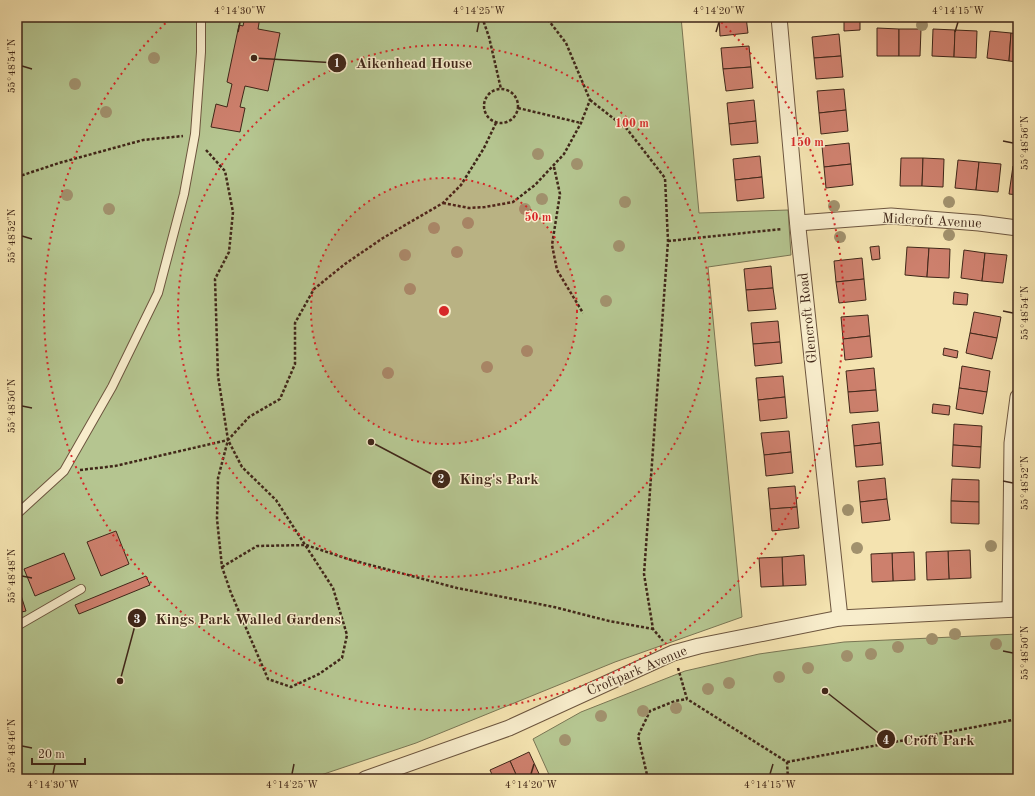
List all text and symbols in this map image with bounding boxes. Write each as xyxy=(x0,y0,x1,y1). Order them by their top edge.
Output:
text: 4°14'30"W xyxy=(214,6,266,16)
text: 4°14'25"W xyxy=(453,6,505,16)
text: 4°14'20"W xyxy=(693,6,745,16)
text: 4°14'15"W xyxy=(932,6,984,16)
text: 55°48'54"N xyxy=(7,38,17,93)
callout: Aikenhead House xyxy=(327,50,480,77)
text: Aikenhead House xyxy=(356,57,472,72)
text: 1 xyxy=(334,58,340,70)
text: 55°48'56"N xyxy=(1020,115,1030,170)
text: 100 m xyxy=(615,118,649,130)
text: 150 m xyxy=(790,136,824,149)
text: 55°48'52"N xyxy=(7,208,17,263)
text: 50 m xyxy=(525,211,552,224)
street label: Midcroft Avenue xyxy=(882,211,982,231)
street label: Glencroft Road xyxy=(796,272,820,364)
text: 55°48'54"N xyxy=(1020,285,1030,340)
centre of rings xyxy=(437,304,451,318)
text: 55°48'50"N xyxy=(7,378,17,433)
text: 55°48'52"N xyxy=(1020,455,1030,510)
callout: King's Park xyxy=(431,466,547,493)
text: King's Park xyxy=(459,473,539,488)
text: 2 xyxy=(438,474,445,486)
text: 55°48'48"N xyxy=(7,548,17,603)
callout: Kings Park Walled Gardens xyxy=(127,605,349,632)
text: Kings Park Walled Gardens xyxy=(155,613,341,628)
text: 3 xyxy=(134,614,141,626)
text: 55°48'50"N xyxy=(1020,625,1030,680)
street label: Croftpark Avenue xyxy=(585,644,689,698)
text: 55°48'46"N xyxy=(7,718,17,773)
callout: Croft Park xyxy=(876,726,983,753)
text: Croft Park xyxy=(903,734,975,749)
text: 4 xyxy=(883,735,890,747)
scale bar xyxy=(32,740,85,766)
text: 20 m xyxy=(38,749,65,761)
text: 4°14'30"W xyxy=(27,780,79,790)
text: 4°14'25"W xyxy=(266,780,318,790)
text: 4°14'20"W xyxy=(505,780,557,790)
text: 4°14'15"W xyxy=(744,780,796,790)

